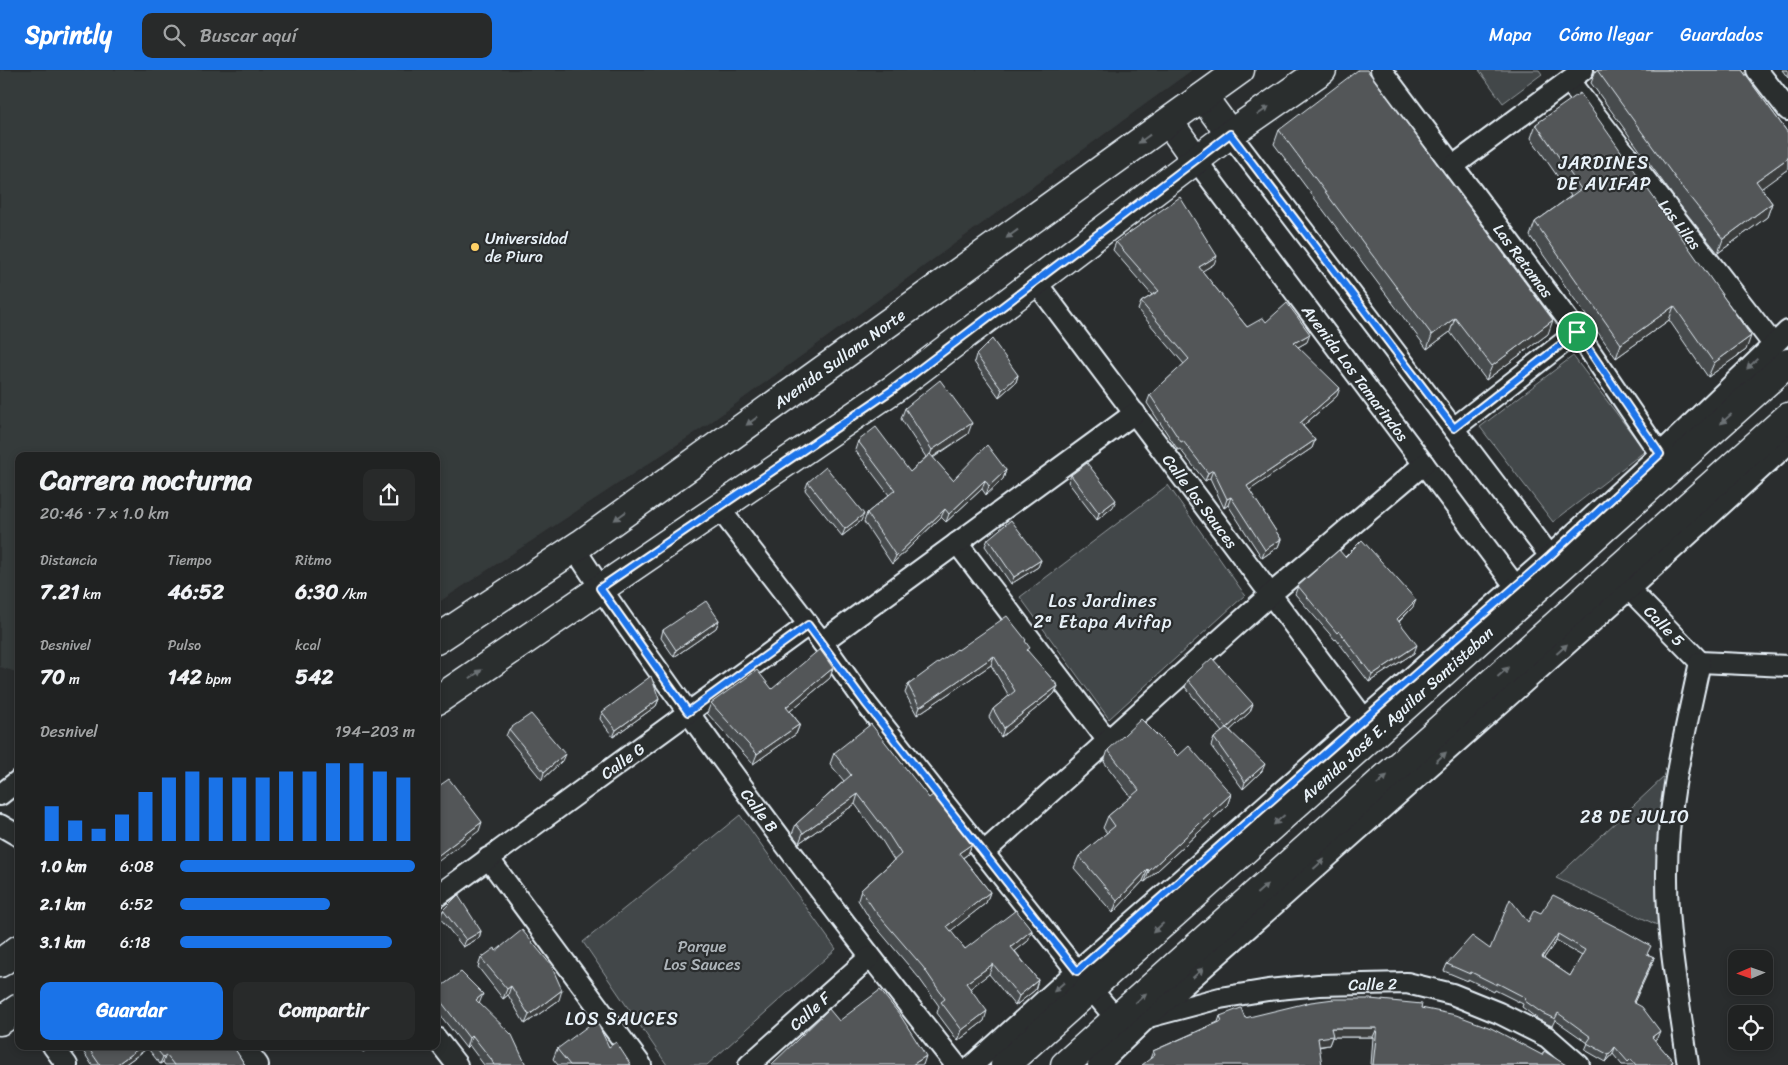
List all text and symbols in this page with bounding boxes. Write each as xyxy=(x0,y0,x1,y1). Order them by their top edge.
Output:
search box xyxy=(142,13,492,58)
text: Sprintly xyxy=(25,14,112,56)
text: Buscar aquí xyxy=(200,19,297,52)
text: Mapa xyxy=(1489,19,1531,51)
text: Cómo llegar xyxy=(1559,19,1652,51)
text: Guardados xyxy=(1680,19,1763,51)
icon: search xyxy=(160,21,188,49)
one-way arrow xyxy=(1256,106,1270,116)
one-way arrow xyxy=(1137,134,1151,144)
district label: JARDINES DE AVIFAP xyxy=(1556,147,1652,200)
street label: Las Lilas xyxy=(1651,192,1709,256)
street label: Las Retamas xyxy=(1486,217,1562,305)
place label: Universidad de Piura xyxy=(485,224,569,271)
one-way arrow xyxy=(1005,229,1019,239)
marker: Universidad de Piura xyxy=(469,241,481,253)
street label: Avenida Los Tamarindos xyxy=(1294,297,1417,448)
street label: Avenida Sullana Norte xyxy=(766,300,912,417)
pin xyxy=(1556,311,1598,353)
icon: arrive xyxy=(1563,318,1591,346)
one-way arrow xyxy=(1747,358,1759,370)
one-way arrow xyxy=(1720,413,1732,425)
one-way arrow xyxy=(745,416,759,426)
street label: Calle los Sauces xyxy=(1155,447,1246,555)
text: Carrera nocturna xyxy=(40,455,252,504)
button: share xyxy=(363,469,415,521)
text: 20:46 · 7 × 1.0 km xyxy=(40,499,169,528)
one-way arrow xyxy=(613,511,627,521)
text: Distancia xyxy=(40,548,97,573)
text: Tiempo xyxy=(168,548,212,573)
text: Ritmo xyxy=(295,548,332,573)
text: 7.21 xyxy=(40,573,79,611)
text: 46:52 xyxy=(168,573,224,611)
text: 6:30 xyxy=(295,573,338,611)
text: km xyxy=(79,582,101,607)
text: /km xyxy=(338,582,367,607)
district label: Los Jardines 2ª Etapa Avifap xyxy=(1034,585,1172,638)
street label: Calle 5 xyxy=(1637,598,1692,654)
street label: Avenida José E. Aguilar Santisteban xyxy=(1292,618,1501,810)
text: Desnivel xyxy=(40,633,91,658)
text: Pulso xyxy=(168,633,201,658)
text: kcal xyxy=(295,633,321,658)
one-way arrow xyxy=(1556,643,1569,654)
text: 70 xyxy=(40,658,65,696)
text: 142 xyxy=(168,658,202,696)
text: 542 xyxy=(295,658,333,696)
one-way arrow xyxy=(1497,666,1510,677)
text: m xyxy=(65,667,80,692)
text: bpm xyxy=(202,667,231,692)
one-way arrow xyxy=(470,669,483,679)
text: Desnivel xyxy=(40,717,98,746)
text: 194–203 m xyxy=(335,717,415,746)
street label: Calle G xyxy=(594,734,651,787)
one-way arrow xyxy=(1434,751,1447,762)
one-way arrow xyxy=(1376,774,1388,786)
street label: Calle B xyxy=(733,782,786,839)
district label: 28 DE JULIO xyxy=(1580,801,1690,833)
one-way arrow xyxy=(1274,814,1286,826)
text: 1.0 km xyxy=(40,852,87,881)
text: 6:08 xyxy=(120,852,154,881)
one-way arrow xyxy=(1313,859,1326,870)
one-way arrow xyxy=(1255,883,1267,895)
text: 2.1 km xyxy=(40,890,86,919)
text: 6:52 xyxy=(120,890,153,919)
one-way arrow xyxy=(1153,922,1165,934)
text: 3.1 km xyxy=(40,928,85,957)
text: 6:18 xyxy=(120,928,150,957)
park label: Parque Los Sauces xyxy=(664,932,741,979)
north arrow xyxy=(1728,950,1772,995)
map controls xyxy=(1728,950,1773,1050)
one-way arrow xyxy=(1191,967,1204,978)
street label: Calle 2 xyxy=(1348,969,1397,999)
button: Guardar xyxy=(40,982,223,1040)
button: Compartir xyxy=(233,982,415,1040)
one-way arrow xyxy=(1052,982,1065,993)
street label: Calle F xyxy=(782,983,838,1038)
one-way arrow xyxy=(1135,992,1147,1004)
district label: LOS SAUCES xyxy=(565,1003,679,1035)
button: locate xyxy=(1728,1005,1773,1050)

